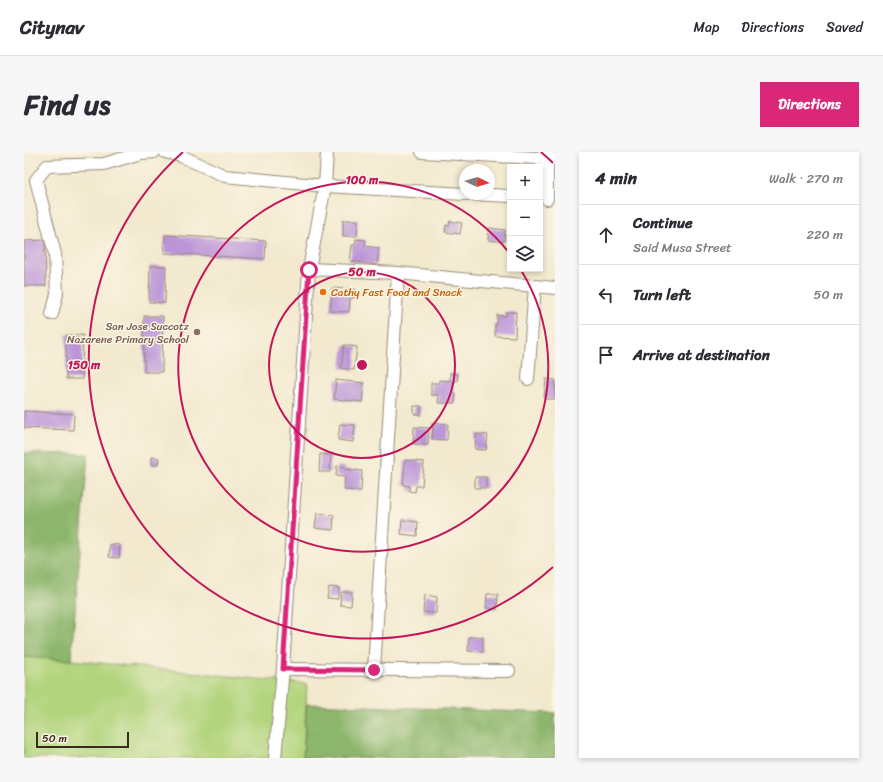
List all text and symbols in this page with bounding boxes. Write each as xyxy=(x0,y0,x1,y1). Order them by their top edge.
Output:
text: Citynav xyxy=(20,11,84,44)
text: Map xyxy=(693,15,719,40)
text: Directions xyxy=(741,15,804,40)
text: Saved xyxy=(826,15,863,40)
text: Find us xyxy=(24,80,111,129)
button: Directions xyxy=(760,82,859,127)
text: 4 min xyxy=(595,163,637,193)
north arrow xyxy=(459,164,495,200)
map controls xyxy=(507,164,543,272)
button: + xyxy=(507,164,543,200)
text: Walk · 270 m xyxy=(769,167,843,190)
text: 100 m xyxy=(346,169,379,191)
button: − xyxy=(507,200,543,236)
text: Continue xyxy=(633,210,693,236)
text: 220 m xyxy=(806,223,843,246)
icon: ahead xyxy=(595,224,617,246)
button: layers xyxy=(507,236,543,272)
text: Said Musa Street xyxy=(633,236,732,259)
route start xyxy=(300,261,318,279)
text: 50 m xyxy=(348,261,376,283)
text: Turn left xyxy=(633,282,691,308)
place label: Cathy Fast Food and Snack xyxy=(331,283,462,302)
text: 50 m xyxy=(813,283,843,306)
icon: left xyxy=(595,284,617,306)
marker: Cathy Fast Food and Snack xyxy=(318,287,328,297)
place label: San Jose Succotz Nazarene Primary School xyxy=(67,317,190,349)
marker: San Jose Succotz Nazarene Primary School xyxy=(192,327,202,337)
text: Arrive at destination xyxy=(633,342,770,368)
icon: arrive xyxy=(595,344,617,366)
text: 150 m xyxy=(68,354,101,376)
centre of rings xyxy=(355,358,369,372)
route end xyxy=(365,661,383,679)
text: 50 m xyxy=(42,729,67,748)
scale bar xyxy=(36,730,129,749)

